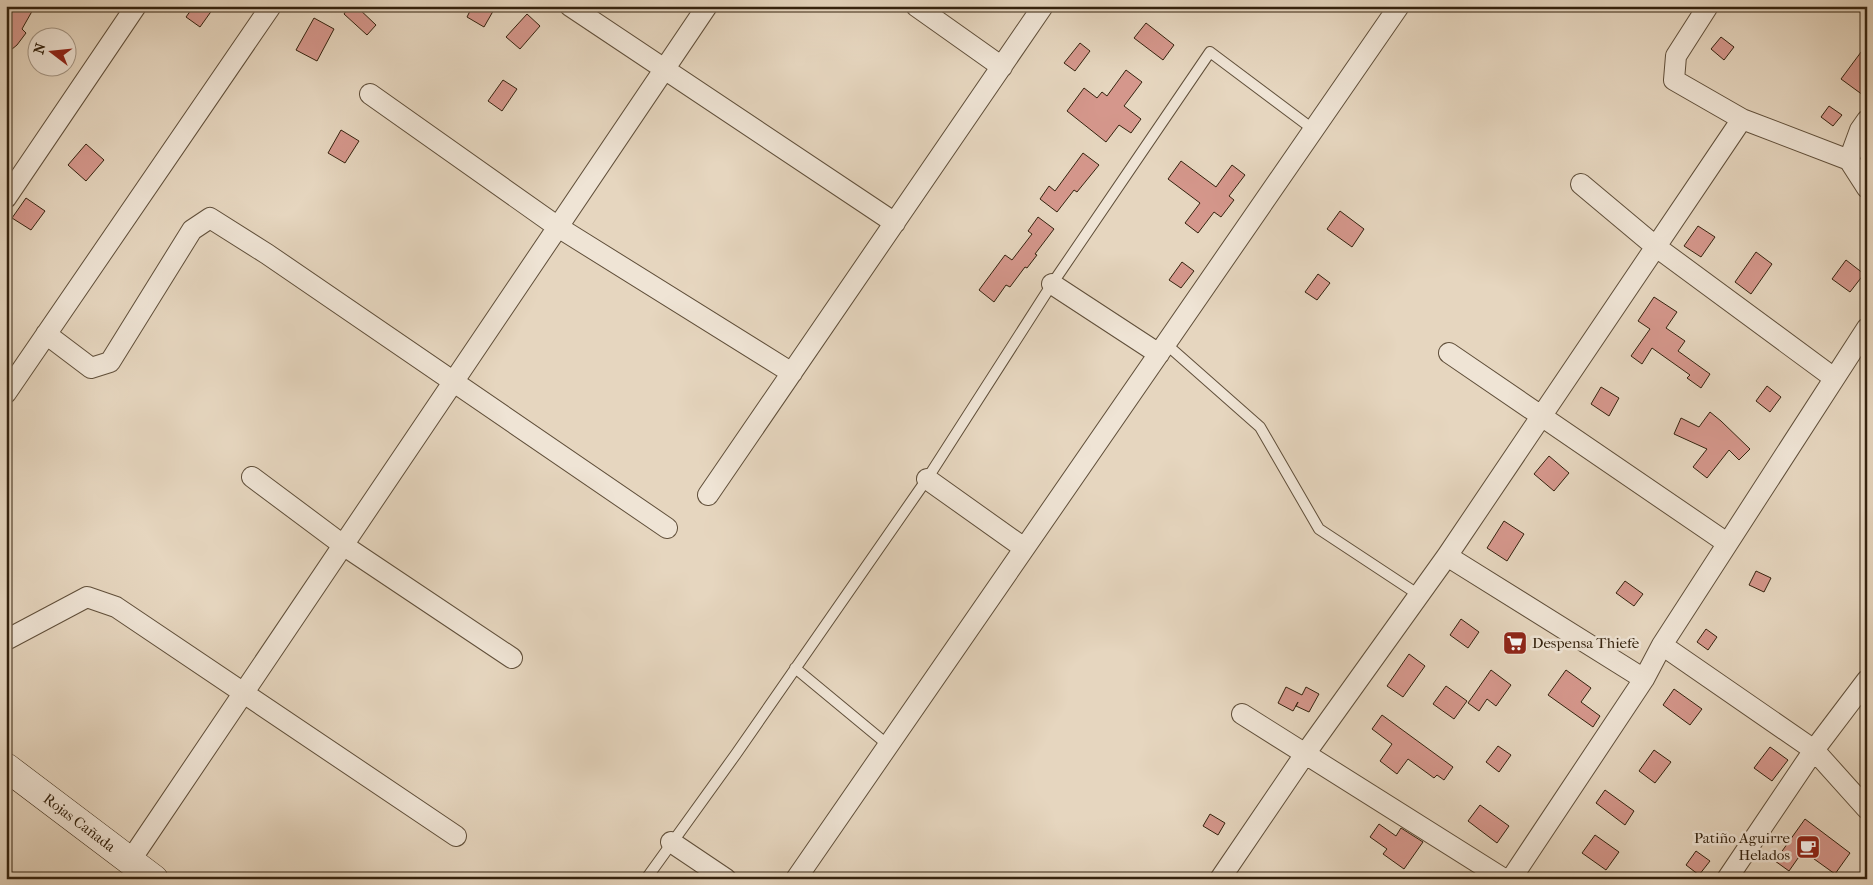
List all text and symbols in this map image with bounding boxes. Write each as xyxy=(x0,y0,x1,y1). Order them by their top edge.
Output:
north arrow xyxy=(28,28,78,78)
text: N xyxy=(30,41,50,56)
supermarket icon: Despensa Thiefe xyxy=(1502,630,1528,656)
place label: Despensa Thiefe xyxy=(1532,634,1640,652)
street label: Rojas Cañada xyxy=(40,790,120,856)
place label: Patiño Aguirre Helados xyxy=(1694,829,1791,864)
cafe icon: Patiño Aguirre Helados xyxy=(1795,834,1821,860)

